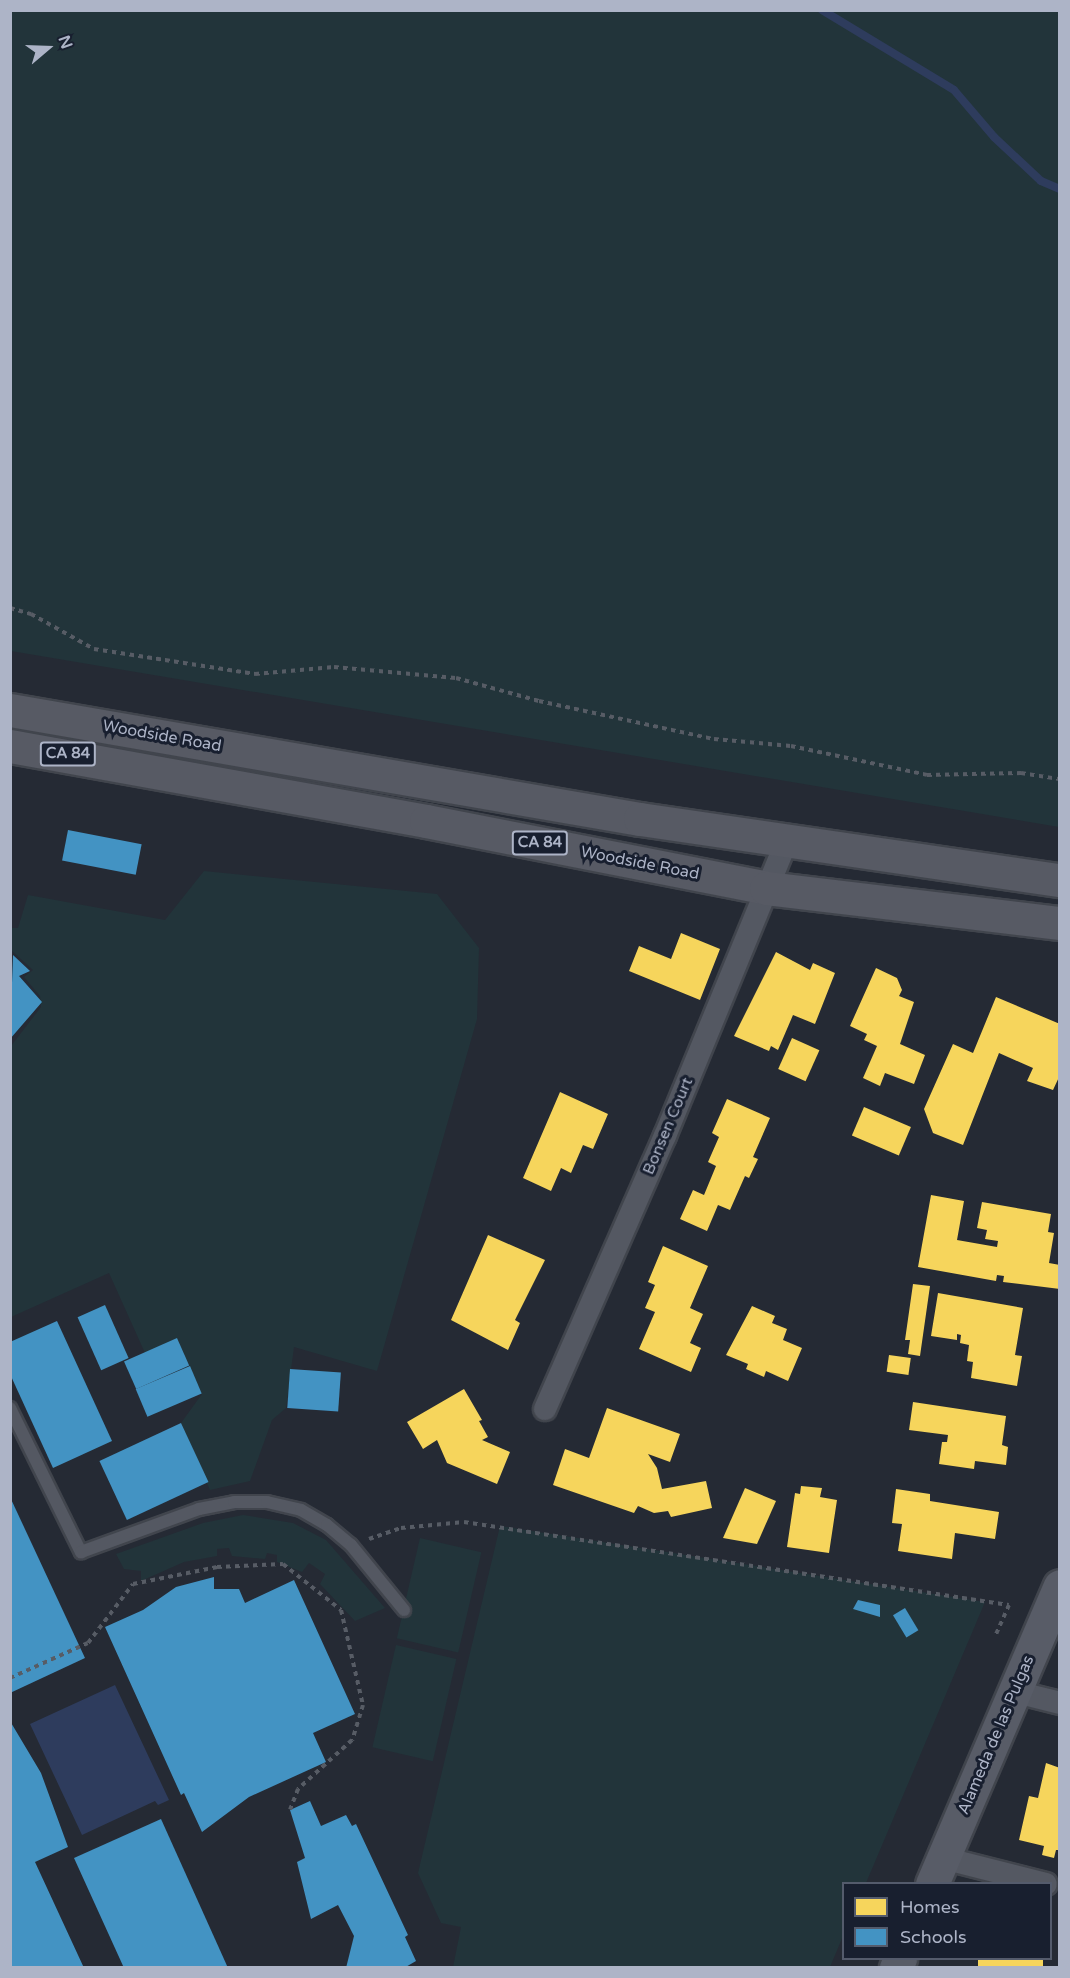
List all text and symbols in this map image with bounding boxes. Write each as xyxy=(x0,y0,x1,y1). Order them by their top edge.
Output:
north arrow xyxy=(18,18,78,78)
text: N xyxy=(53,33,77,51)
street label: Woodside Road xyxy=(101,716,223,756)
road number: CA 84 xyxy=(40,742,97,766)
road number: CA 84 xyxy=(512,831,568,855)
street label: Woodside Road xyxy=(579,842,701,884)
street label: Bonsen Court xyxy=(639,1075,697,1177)
street label: Alameda de las Pulgas xyxy=(954,1653,1038,1817)
legend xyxy=(842,1882,1052,1960)
text: Homes xyxy=(900,1896,960,1918)
text: Schools xyxy=(900,1926,967,1948)

